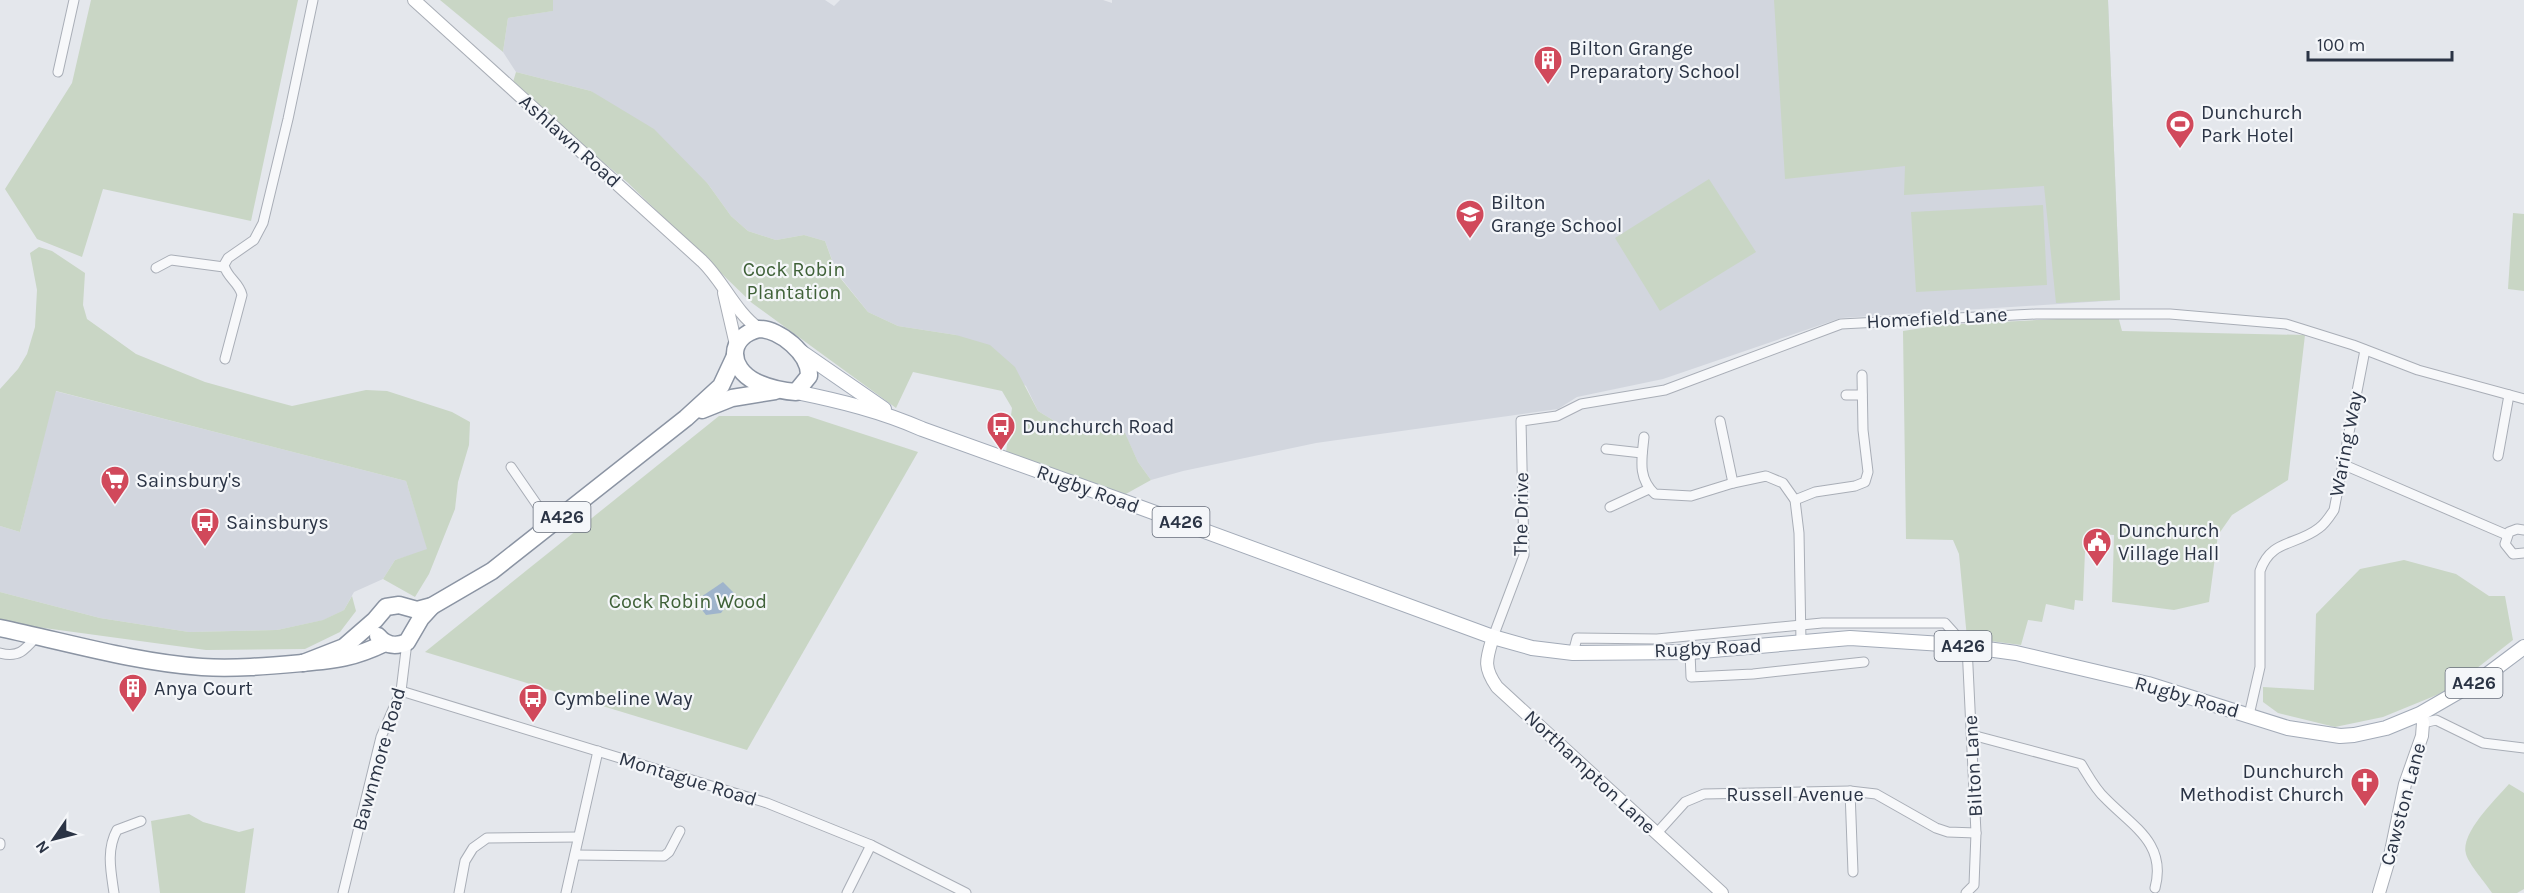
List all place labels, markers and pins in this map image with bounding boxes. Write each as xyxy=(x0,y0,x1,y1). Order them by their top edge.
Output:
place label: Bilton Grange Preparatory School xyxy=(1569,37,1740,83)
building icon: Bilton Grange Preparatory School xyxy=(1532,44,1564,86)
place label: Dunchurch Park Hotel xyxy=(2201,101,2303,147)
sports icon: Dunchurch Park Hotel xyxy=(2164,108,2196,150)
place label: Bilton Grange School xyxy=(1491,191,1622,237)
school or university icon: Bilton Grange School xyxy=(1454,198,1486,240)
bus stop icon: Dunchurch Road xyxy=(985,410,1017,452)
place label: Dunchurch Road xyxy=(1022,415,1174,438)
supermarket icon: Sainsbury's xyxy=(99,464,131,506)
place label: Sainsbury's xyxy=(136,469,241,492)
bus stop icon: Sainsburys xyxy=(189,506,221,548)
place label: Sainsburys xyxy=(226,511,329,534)
place label: Dunchurch Village Hall xyxy=(2118,519,2220,565)
public building icon: Dunchurch Village Hall xyxy=(2081,526,2113,568)
building icon: Anya Court xyxy=(117,672,149,714)
place label: Anya Court xyxy=(154,677,253,700)
bus stop icon: Cymbeline Way xyxy=(517,682,549,724)
place label: Cymbeline Way xyxy=(554,687,693,710)
place label: Dunchurch Methodist Church xyxy=(2180,760,2344,806)
church icon: Dunchurch Methodist Church xyxy=(2349,766,2381,808)

